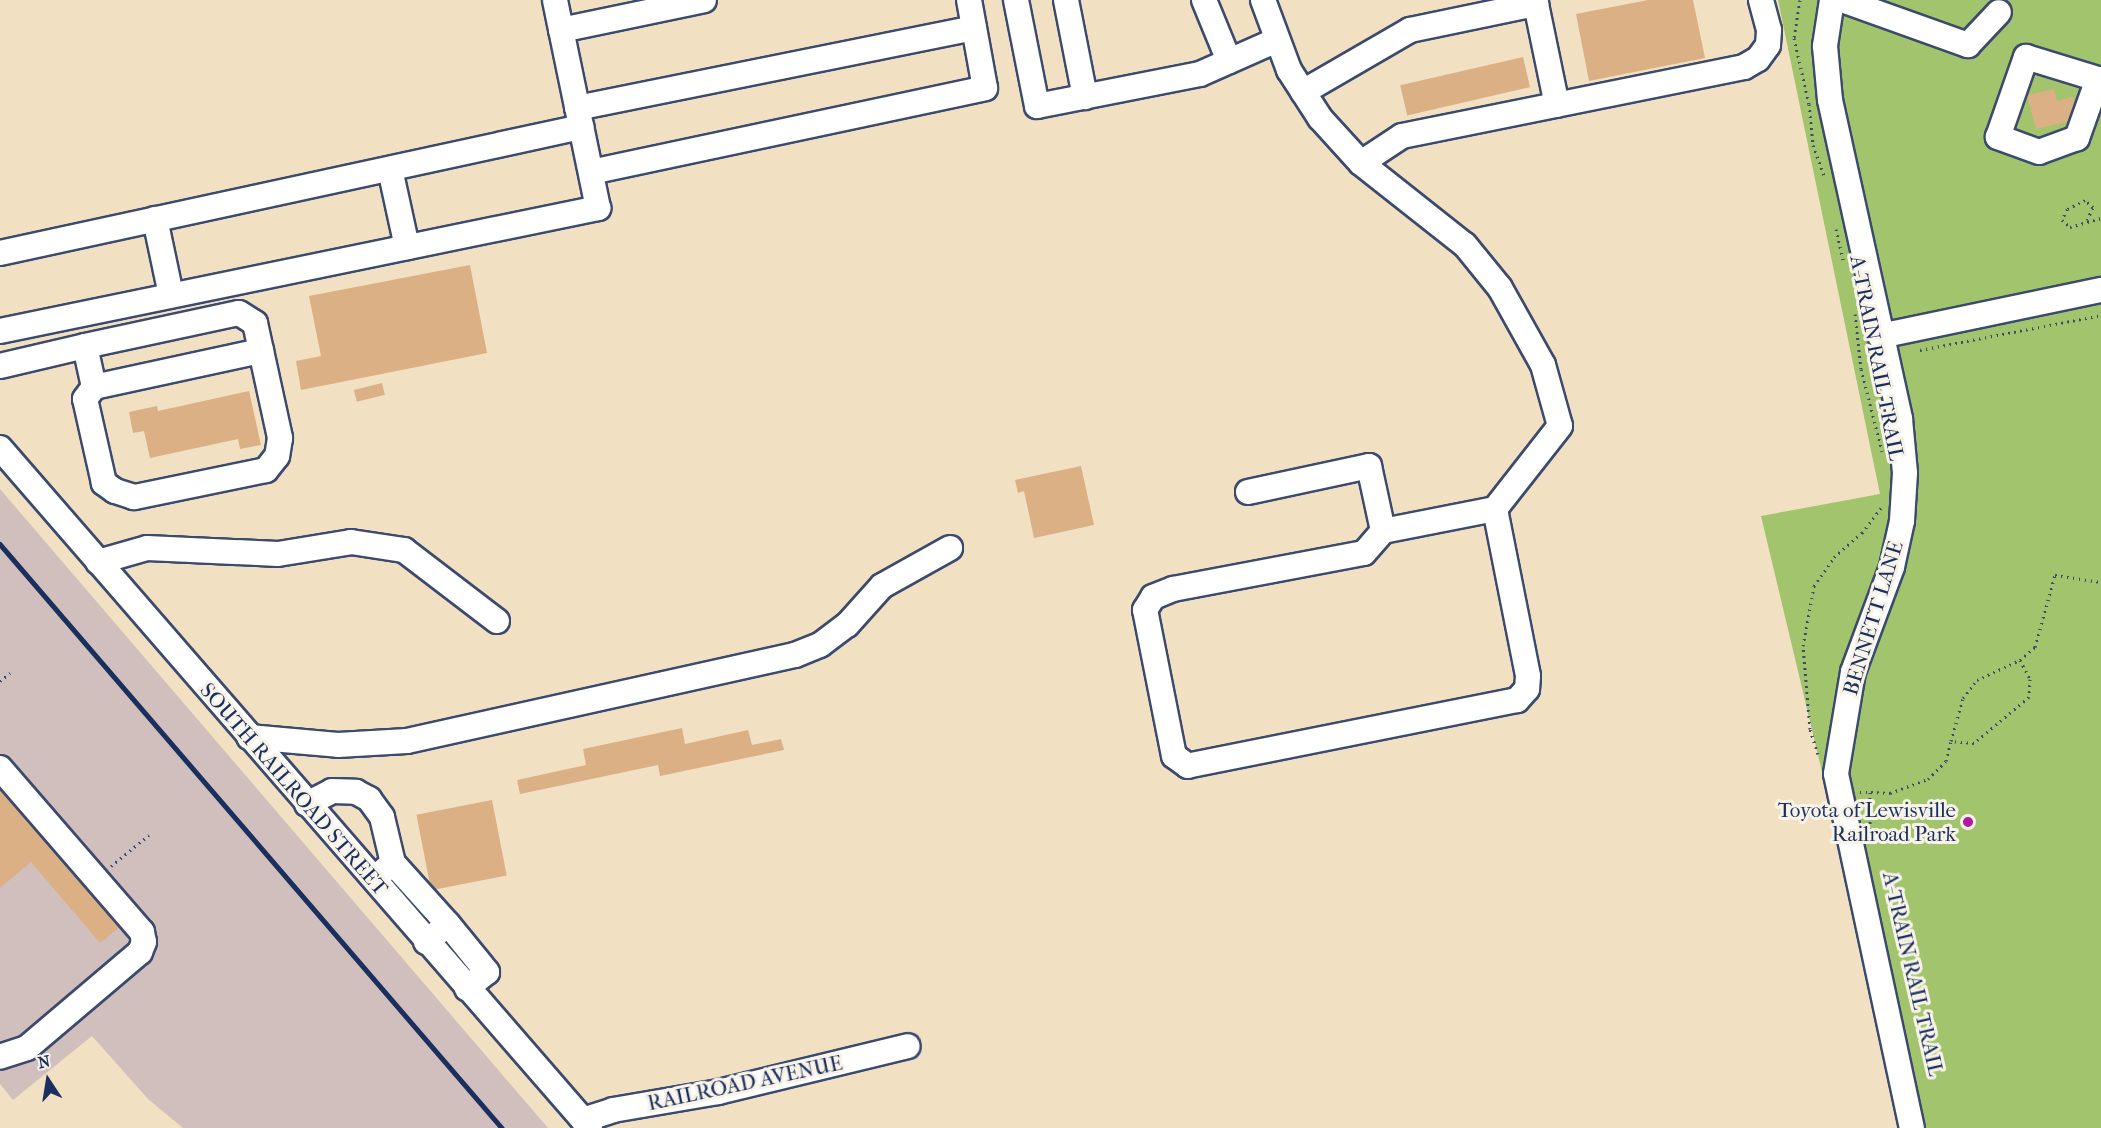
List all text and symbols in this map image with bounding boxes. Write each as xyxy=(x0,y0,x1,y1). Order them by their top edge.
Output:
street label: A-TRAIN RAIL TRAIL xyxy=(1845,253,1909,463)
street label: BENNETT LANE xyxy=(1838,538,1908,698)
street label: SOUTH RAILROAD STREET xyxy=(195,678,393,900)
place label: Toyota of Lewisville Railroad Park xyxy=(1778,797,1956,847)
marker: Toyota of Lewisville Railroad Park xyxy=(1961,815,1975,829)
street label: A-TRAIN RAIL TRAIL xyxy=(1877,870,1949,1078)
north arrow xyxy=(18,1050,78,1110)
street label: RAILROAD AVENUE xyxy=(645,1050,845,1116)
text: N xyxy=(36,1051,52,1072)

